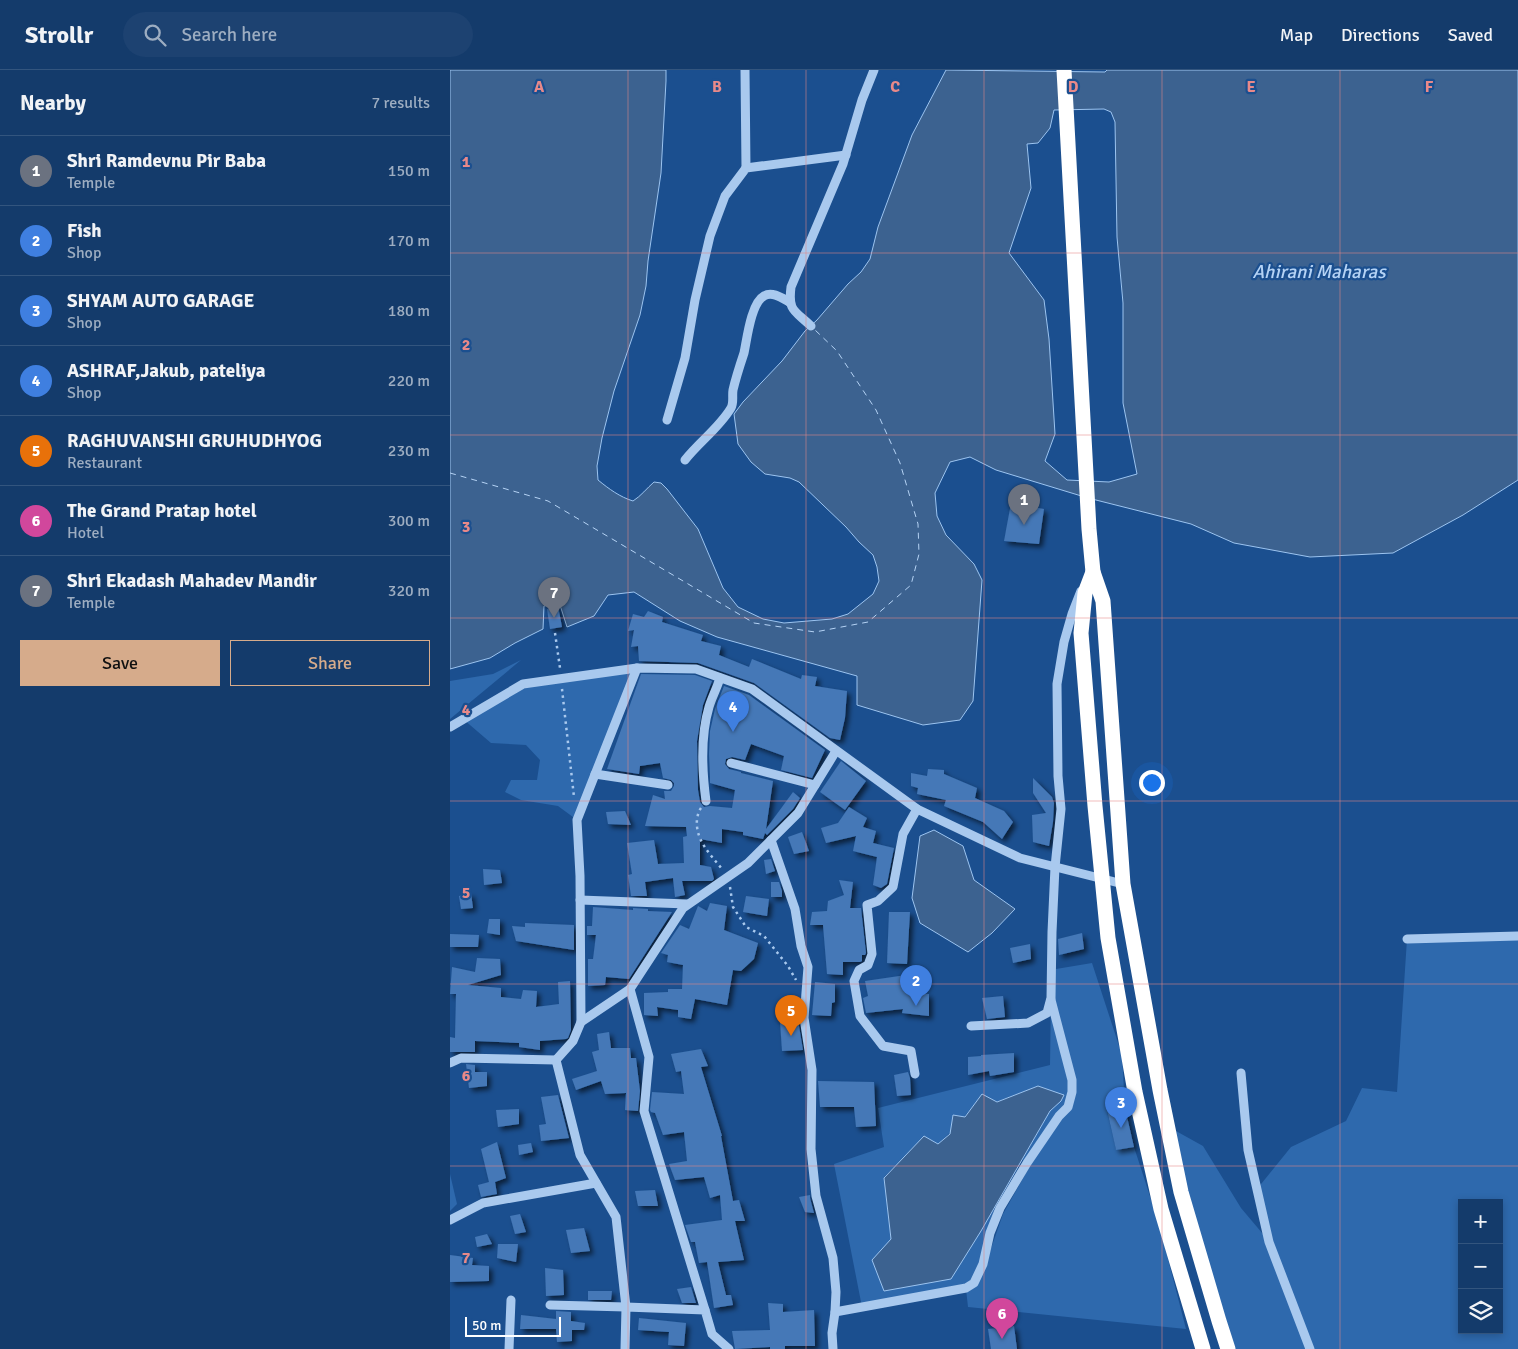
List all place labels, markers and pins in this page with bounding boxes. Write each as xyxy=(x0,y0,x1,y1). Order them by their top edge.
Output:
pin: 1 xyxy=(1008,484,1040,525)
pin: 7 xyxy=(538,577,570,618)
pin: 4 xyxy=(717,691,749,732)
pin: 2 xyxy=(900,965,932,1006)
pin: 5 xyxy=(775,995,807,1036)
pin: 3 xyxy=(1105,1087,1137,1128)
pin: 6 xyxy=(986,1298,1018,1339)

